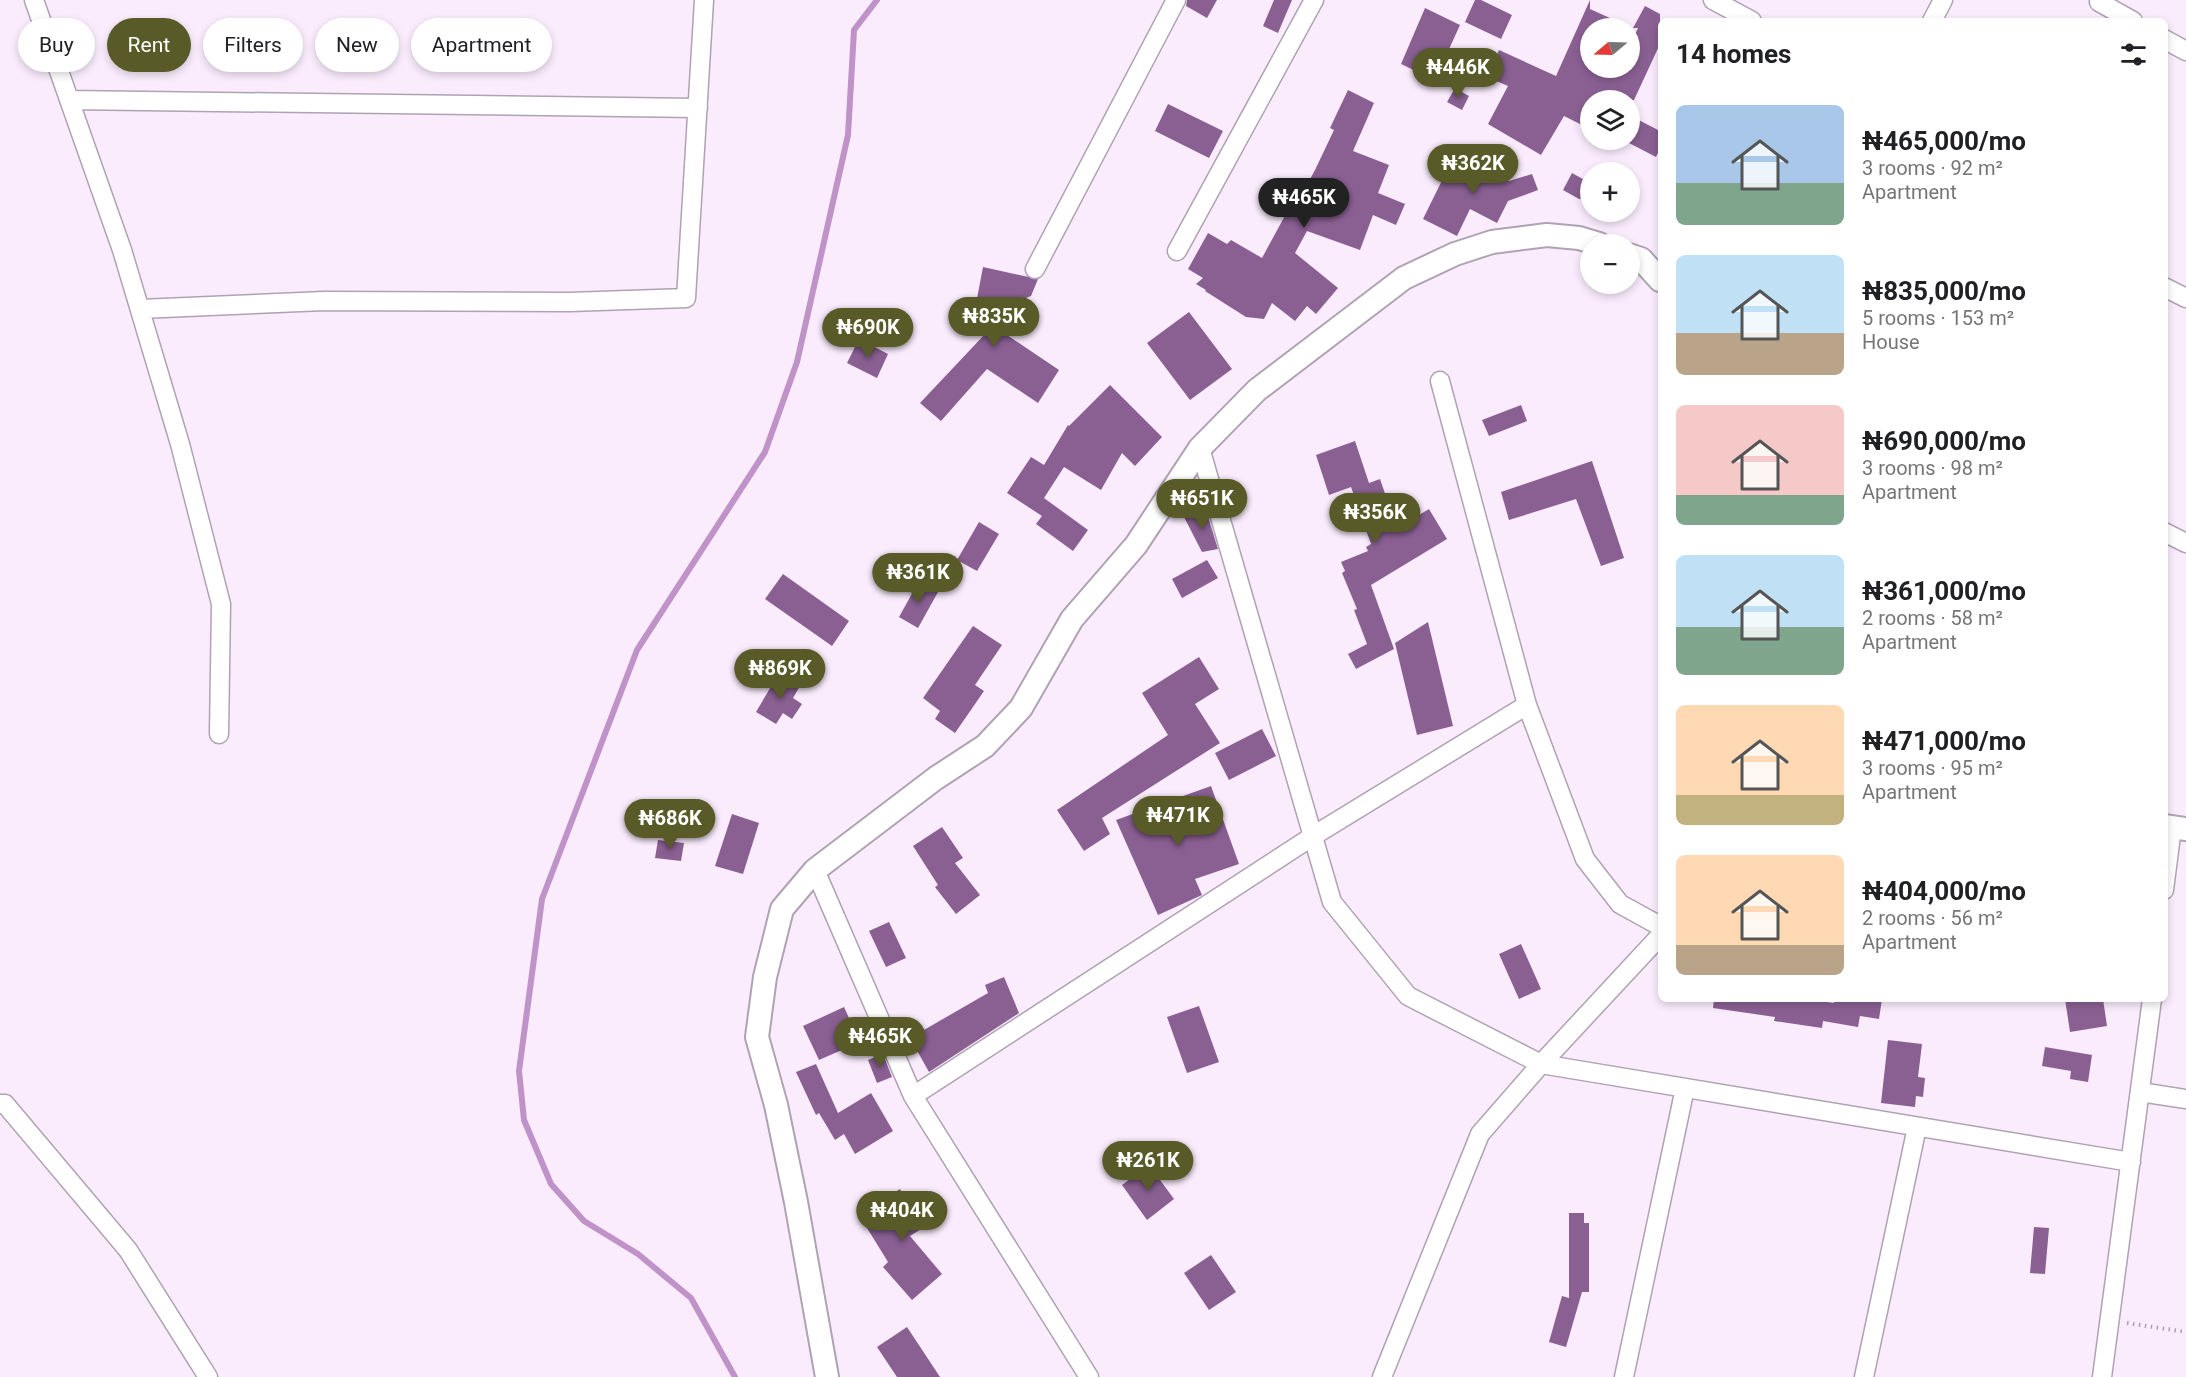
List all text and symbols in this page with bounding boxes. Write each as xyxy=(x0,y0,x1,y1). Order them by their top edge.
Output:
chip: Buy xyxy=(18,18,95,72)
chip: Rent xyxy=(107,18,191,72)
chip: Filters xyxy=(203,18,303,72)
chip: New xyxy=(315,18,399,72)
chip: Apartment xyxy=(411,18,552,72)
north arrow xyxy=(1580,18,1640,78)
map controls xyxy=(1580,18,1640,294)
icon: filters xyxy=(2117,38,2150,71)
text: 14 homes xyxy=(1676,39,1791,69)
pin: ₦446K xyxy=(1416,48,1500,99)
text: ₦446K xyxy=(1426,55,1490,79)
button: layers xyxy=(1580,90,1640,150)
text: ₦465,000/mo xyxy=(1862,126,2026,156)
icon: home xyxy=(1724,129,1796,201)
pin: ₦362K xyxy=(1431,144,1515,195)
text: ₦362K xyxy=(1441,151,1505,175)
text: 3 rooms · 92 m² xyxy=(1862,156,2003,180)
button: + xyxy=(1580,162,1640,222)
pin: ₦465K xyxy=(1262,178,1346,229)
text: Apartment xyxy=(1862,180,1957,204)
text: ₦465K xyxy=(1272,185,1336,209)
button: − xyxy=(1580,234,1640,294)
text: ₦835,000/mo xyxy=(1862,276,2026,306)
icon: home xyxy=(1724,279,1796,351)
pin: ₦835K xyxy=(952,297,1036,348)
text: ₦835K xyxy=(962,304,1026,328)
text: 5 rooms · 153 m² xyxy=(1862,306,2014,330)
pin: ₦690K xyxy=(826,308,910,359)
text: ₦690K xyxy=(836,315,900,339)
text: House xyxy=(1862,330,1920,354)
text: ₦690,000/mo xyxy=(1862,426,2026,456)
icon: home xyxy=(1724,429,1796,501)
text: 3 rooms · 98 m² xyxy=(1862,456,2003,480)
pin: ₦651K xyxy=(1160,479,1244,530)
text: Apartment xyxy=(1862,480,1957,504)
text: ₦651K xyxy=(1170,486,1234,510)
pin: ₦356K xyxy=(1333,493,1417,544)
text: ₦356K xyxy=(1343,500,1407,524)
pin: ₦361K xyxy=(876,553,960,604)
text: ₦361K xyxy=(886,560,950,584)
text: ₦361,000/mo xyxy=(1862,576,2026,606)
icon: home xyxy=(1724,579,1796,651)
text: 2 rooms · 58 m² xyxy=(1862,606,2003,630)
text: Apartment xyxy=(1862,630,1957,654)
pin: ₦869K xyxy=(738,649,822,700)
text: ₦869K xyxy=(748,656,812,680)
text: ₦471,000/mo xyxy=(1862,726,2026,756)
icon: home xyxy=(1724,729,1796,801)
text: 3 rooms · 95 m² xyxy=(1862,756,2003,780)
text: Apartment xyxy=(1862,780,1957,804)
pin: ₦471K xyxy=(1136,796,1220,847)
pin: ₦686K xyxy=(628,799,712,850)
text: ₦471K xyxy=(1146,803,1210,827)
text: ₦686K xyxy=(638,806,702,830)
text: ₦404,000/mo xyxy=(1862,876,2026,906)
icon: home xyxy=(1724,879,1796,951)
text: 2 rooms · 56 m² xyxy=(1862,906,2003,930)
text: Apartment xyxy=(1862,930,1957,954)
pin: ₦465K xyxy=(838,1017,922,1068)
text: ₦465K xyxy=(848,1024,912,1048)
pin: ₦261K xyxy=(1106,1141,1190,1192)
text: ₦261K xyxy=(1116,1148,1180,1172)
pin: ₦404K xyxy=(860,1191,944,1242)
text: ₦404K xyxy=(870,1198,934,1222)

